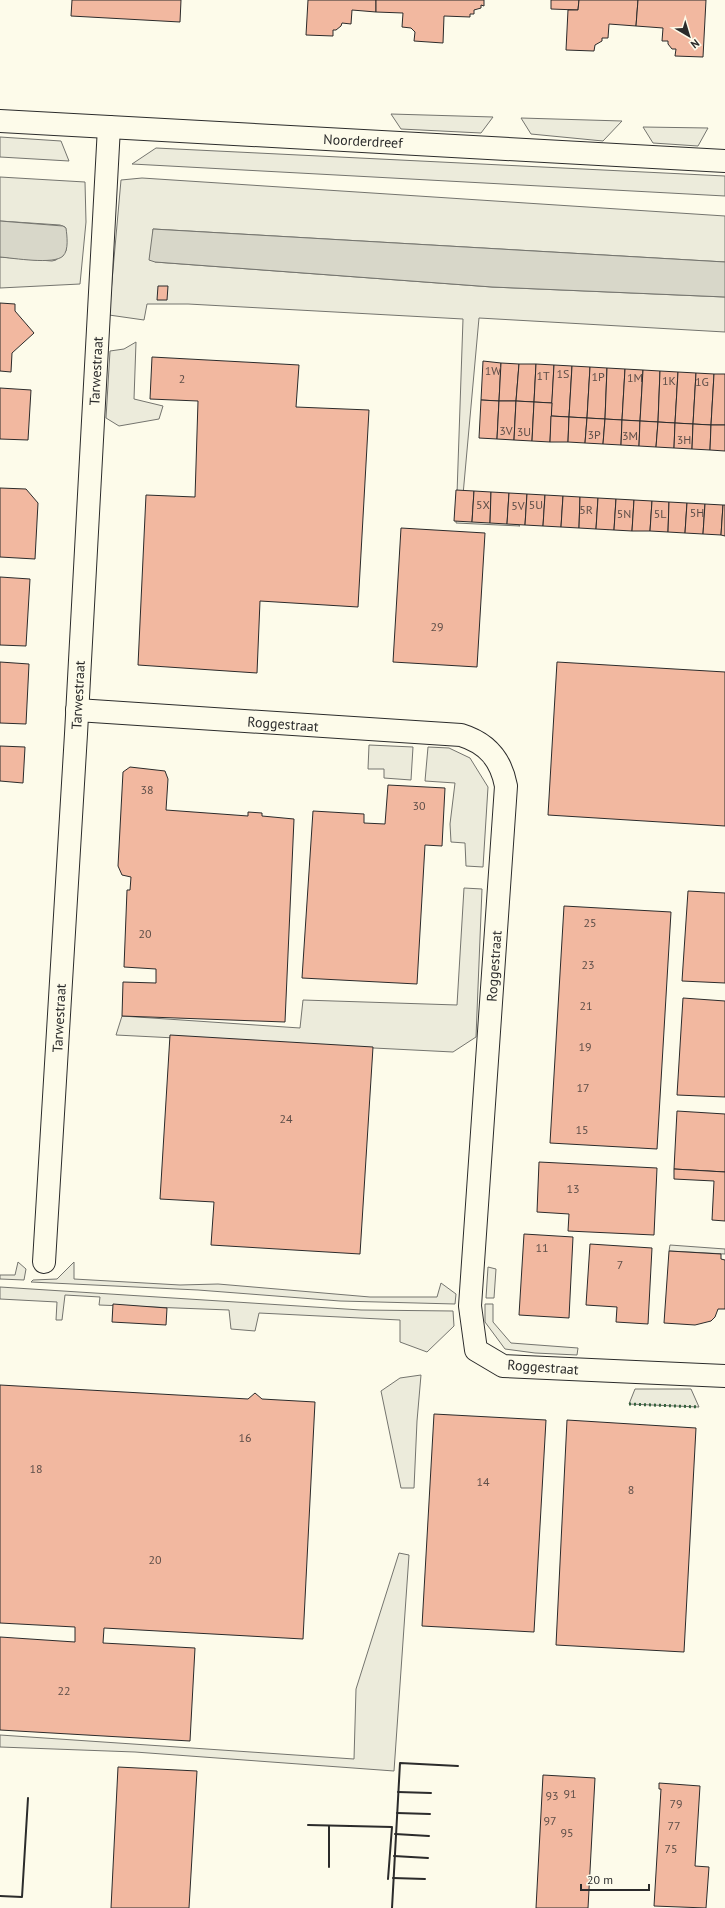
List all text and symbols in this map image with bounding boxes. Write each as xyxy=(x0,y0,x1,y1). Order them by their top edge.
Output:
north arrow xyxy=(669,16,709,56)
text: N xyxy=(688,36,702,52)
street label: Noorderdreef xyxy=(323,130,404,152)
street label: Tarwestraat xyxy=(85,336,107,406)
house number: 1W xyxy=(485,363,501,378)
house number: 1S xyxy=(557,366,569,381)
house number: 1T xyxy=(536,368,550,383)
house number: 1P xyxy=(591,369,605,384)
house number: 1M xyxy=(627,370,643,385)
house number: 2 xyxy=(179,371,185,386)
house number: 1K xyxy=(662,373,676,388)
house number: 1G xyxy=(695,374,709,389)
house number: 3V xyxy=(499,423,513,438)
house number: 3U xyxy=(517,424,531,439)
house number: 3P xyxy=(587,427,601,442)
house number: 3M xyxy=(622,428,638,443)
house number: 3H xyxy=(677,432,691,447)
house number: 5X xyxy=(476,497,491,512)
house number: 5U xyxy=(529,497,543,512)
house number: 5V xyxy=(511,498,525,513)
house number: 5R xyxy=(579,502,593,517)
house number: 5H xyxy=(690,505,704,520)
house number: 5N xyxy=(617,506,631,521)
house number: 5L xyxy=(654,506,666,521)
house number: 29 xyxy=(430,619,444,634)
street label: Tarwestraat xyxy=(67,660,89,730)
street label: Roggestraat xyxy=(247,713,319,735)
house number: 38 xyxy=(140,782,154,797)
house number: 30 xyxy=(412,798,426,813)
house number: 25 xyxy=(583,915,597,930)
house number: 20 xyxy=(138,926,152,941)
street label: Roggestraat xyxy=(483,930,505,1002)
house number: 23 xyxy=(581,957,595,972)
street label: Tarwestraat xyxy=(48,983,70,1053)
house number: 21 xyxy=(579,998,593,1013)
house number: 19 xyxy=(578,1039,592,1054)
house number: 17 xyxy=(576,1080,590,1095)
house number: 24 xyxy=(279,1111,293,1126)
house number: 15 xyxy=(575,1122,589,1137)
house number: 13 xyxy=(566,1181,580,1196)
house number: 11 xyxy=(535,1240,549,1255)
house number: 7 xyxy=(617,1257,623,1272)
street label: Roggestraat xyxy=(507,1356,579,1378)
house number: 16 xyxy=(238,1430,252,1445)
house number: 18 xyxy=(29,1461,43,1476)
house number: 14 xyxy=(476,1474,490,1489)
house number: 8 xyxy=(628,1482,634,1497)
house number: 20 xyxy=(148,1552,162,1567)
house number: 22 xyxy=(57,1683,71,1698)
house number: 91 xyxy=(563,1786,577,1801)
house number: 93 xyxy=(545,1788,559,1803)
house number: 79 xyxy=(669,1796,683,1811)
house number: 97 xyxy=(543,1813,557,1828)
house number: 77 xyxy=(667,1818,681,1833)
house number: 95 xyxy=(560,1825,574,1840)
house number: 75 xyxy=(664,1841,678,1856)
scale bar xyxy=(581,1866,649,1892)
text: 20 m xyxy=(587,1872,613,1887)

